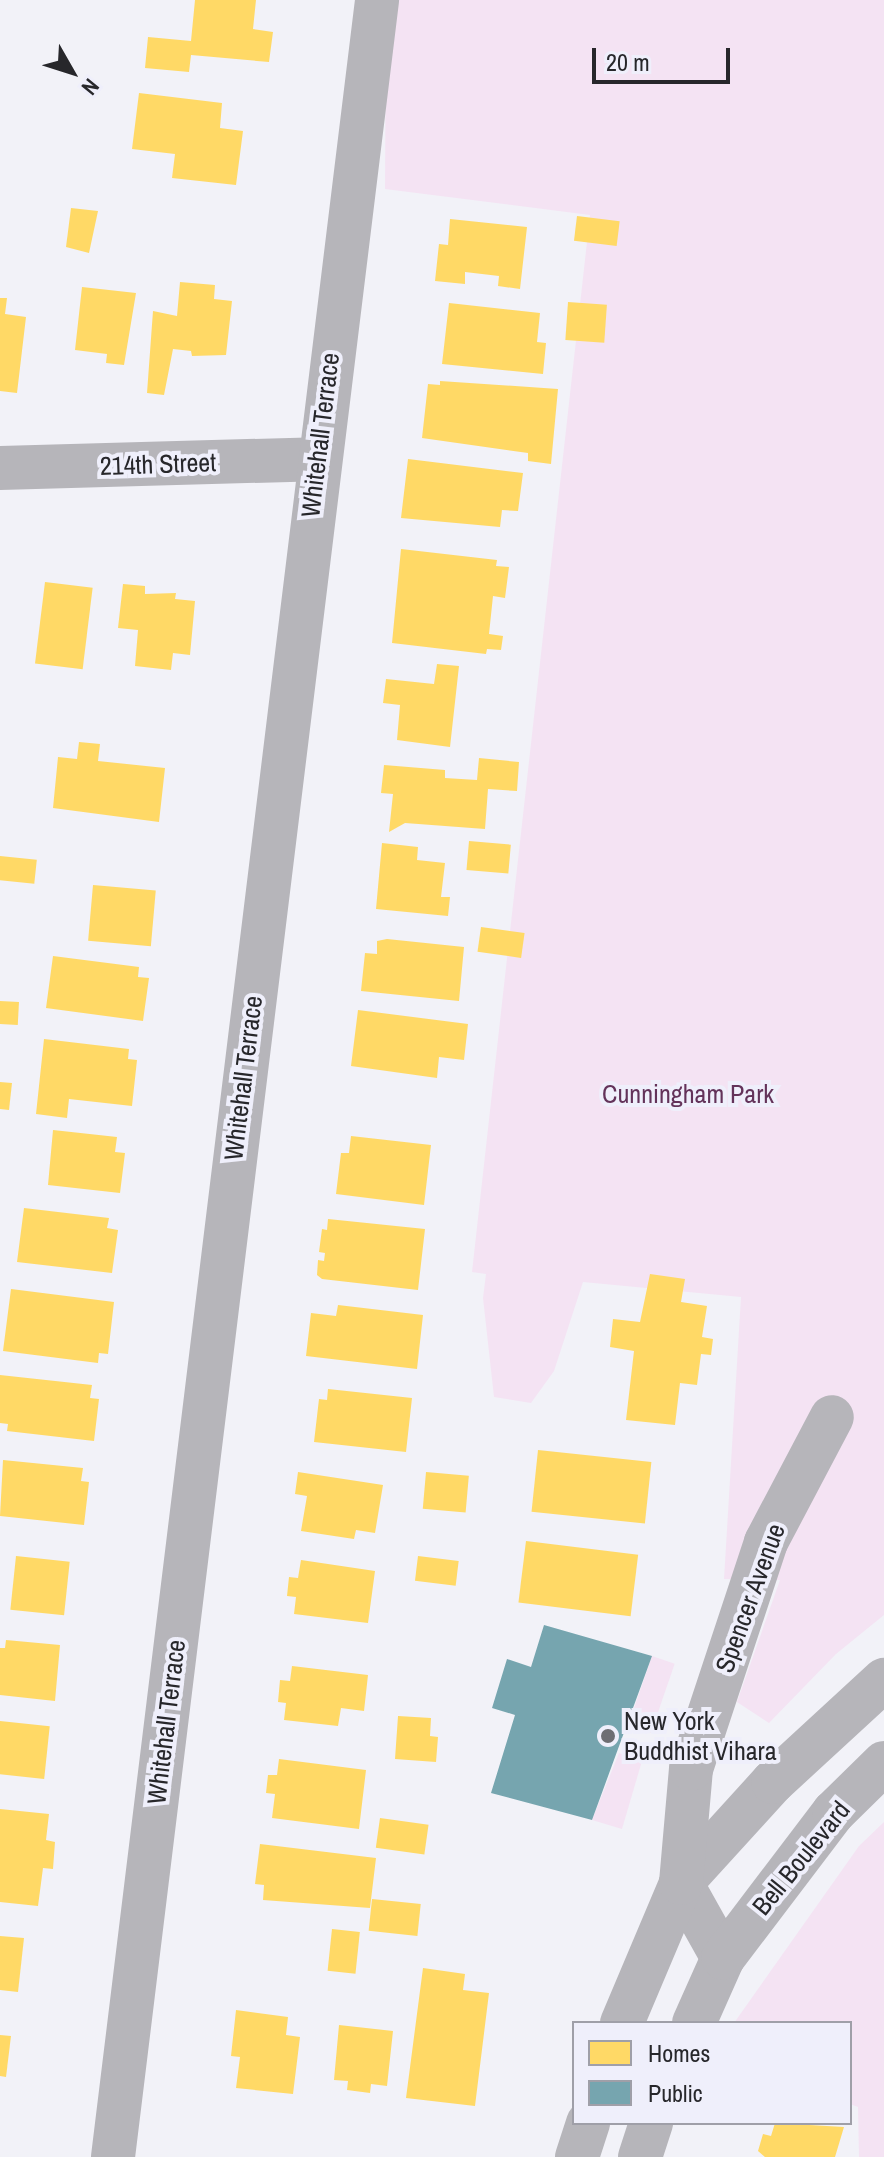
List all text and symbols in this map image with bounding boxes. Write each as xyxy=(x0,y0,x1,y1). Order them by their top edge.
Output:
north arrow xyxy=(32,32,112,112)
scale bar xyxy=(596,32,734,82)
text: 20 m xyxy=(606,46,650,78)
text: N xyxy=(75,73,106,102)
street label: Whitehall Terrace xyxy=(294,351,346,519)
street label: 214th Street xyxy=(99,446,217,482)
street label: Whitehall Terrace xyxy=(217,994,269,1162)
park label: Cunningham Park xyxy=(602,1078,774,1110)
street label: Spencer Avenue xyxy=(708,1519,792,1677)
street label: Whitehall Terrace xyxy=(140,1638,192,1806)
place label: New York Buddhist Vihara xyxy=(624,1705,777,1766)
marker: New York Buddhist Vihara xyxy=(599,1727,617,1745)
street label: Bell Boulevard xyxy=(746,1795,856,1921)
legend xyxy=(572,2021,852,2125)
text: Homes xyxy=(648,2037,710,2069)
text: Public xyxy=(648,2077,703,2109)

